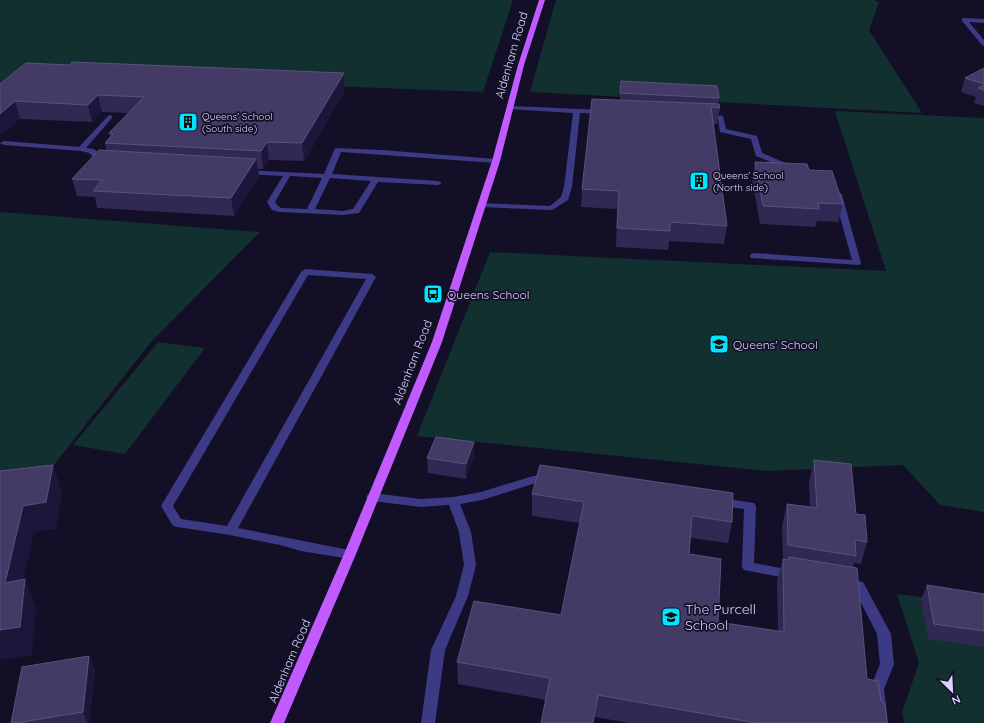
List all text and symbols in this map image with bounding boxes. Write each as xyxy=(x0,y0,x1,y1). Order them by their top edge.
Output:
street label: Aldenham Road xyxy=(491,10,531,100)
place label: Queens' School (South side) xyxy=(202,110,273,135)
building icon: Queens' School (South side) xyxy=(177,111,199,133)
place label: Queens' School (North side) xyxy=(713,169,784,194)
building icon: Queens' School (North side) xyxy=(688,170,710,192)
bus stop icon: Queens School xyxy=(422,283,444,305)
place label: Queens School xyxy=(447,287,530,302)
street label: Aldenham Road xyxy=(389,318,435,406)
school or university icon: Queens' School xyxy=(708,333,730,355)
place label: Queens' School xyxy=(733,337,818,352)
place label: The Purcell School xyxy=(685,600,756,634)
school or university icon: The Purcell School xyxy=(660,606,682,628)
street label: Aldenham Road xyxy=(265,617,313,705)
north arrow xyxy=(932,671,972,711)
text: N xyxy=(950,692,963,708)

